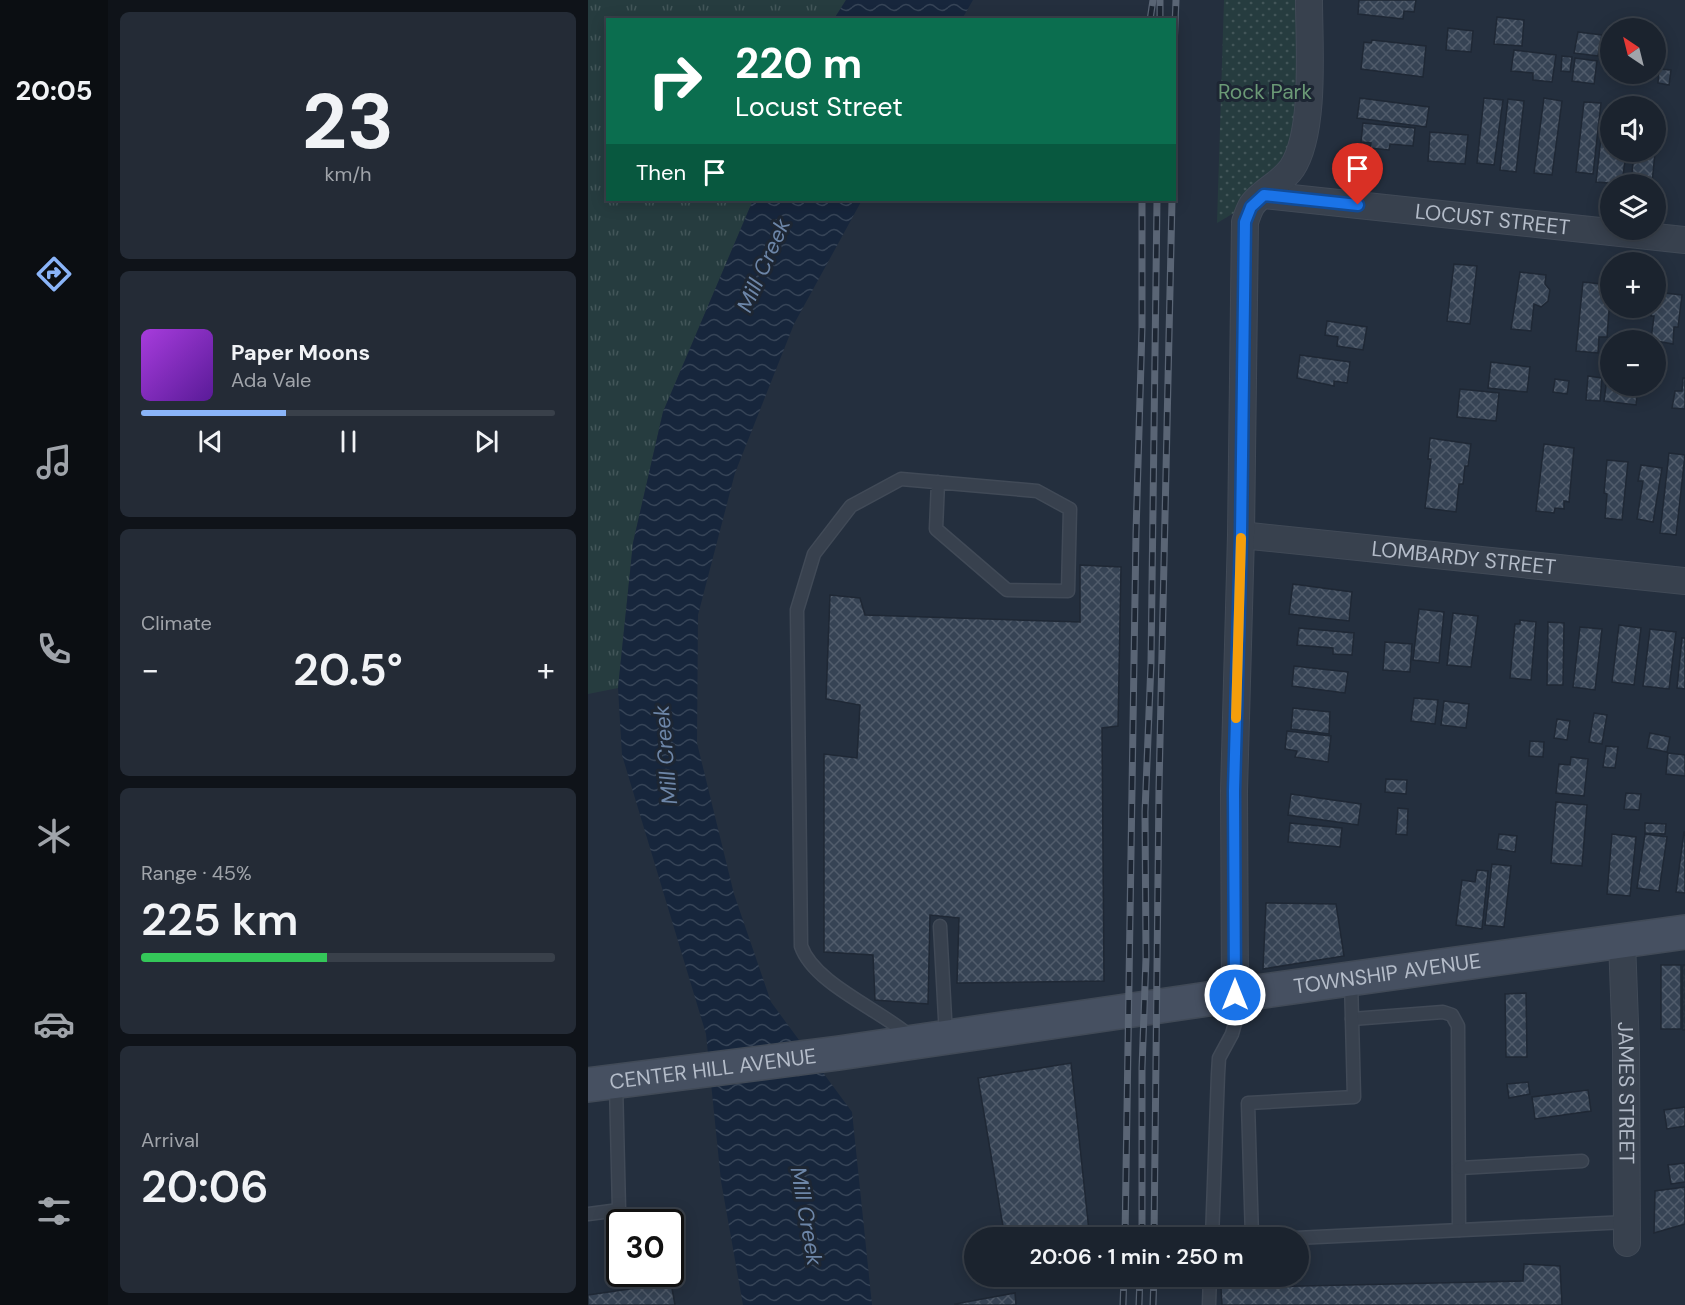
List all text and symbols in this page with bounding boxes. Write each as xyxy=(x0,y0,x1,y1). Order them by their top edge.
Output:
north arrow xyxy=(1600,18,1666,84)
map controls xyxy=(1600,18,1666,396)
text: 220 m xyxy=(735,36,862,91)
icon: right xyxy=(636,42,714,120)
text: 23 xyxy=(302,71,394,172)
text: 20:05 xyxy=(15,73,93,108)
park label: Rock Park xyxy=(1218,78,1312,106)
text: Locust Street xyxy=(735,89,903,124)
button: sound xyxy=(1600,96,1666,162)
pin xyxy=(1332,143,1383,205)
icon: arrive xyxy=(1341,152,1374,185)
icon: arrive xyxy=(698,156,731,189)
text: Then xyxy=(636,158,686,187)
text: km/h xyxy=(324,161,372,187)
button: layers xyxy=(1600,174,1666,240)
street label: LOCUST STREET xyxy=(1414,197,1572,242)
water label: Mill Creek xyxy=(730,213,797,317)
button: + xyxy=(1600,252,1666,318)
icon: directions xyxy=(33,253,75,295)
button: − xyxy=(1600,330,1666,396)
text: Paper Moons xyxy=(231,338,370,367)
text: Ada Vale xyxy=(231,367,311,393)
icon: previous xyxy=(194,425,227,458)
icon: pause xyxy=(332,425,365,458)
icon: next xyxy=(470,425,503,458)
icon: music xyxy=(33,441,75,483)
street label: LOMBARDY STREET xyxy=(1370,535,1558,582)
text: Climate xyxy=(141,610,212,636)
icon: phone xyxy=(33,628,75,670)
text: 20.5° xyxy=(293,640,403,699)
text: − xyxy=(141,648,159,691)
text: + xyxy=(537,648,555,691)
water label: Mill Creek xyxy=(647,703,684,806)
icon: climate xyxy=(33,815,75,857)
text: Range · 45% xyxy=(141,860,252,886)
text: 225 km xyxy=(141,890,298,949)
street label: TOWNSHIP AVENUE xyxy=(1292,947,1483,1001)
position arrow xyxy=(1203,963,1267,1027)
icon: car xyxy=(33,1003,75,1045)
street label: JAMES STREET xyxy=(1611,1021,1641,1165)
street label: CENTER HILL AVENUE xyxy=(608,1042,818,1096)
text: Arrival xyxy=(141,1127,199,1153)
text: 20:06 xyxy=(141,1157,269,1216)
water label: Mill Creek xyxy=(784,1164,830,1269)
icon: filters xyxy=(33,1190,75,1232)
speed limit sign: 30 xyxy=(606,1209,684,1287)
text: 20:06 · 1 min · 250 m xyxy=(1029,1242,1244,1271)

